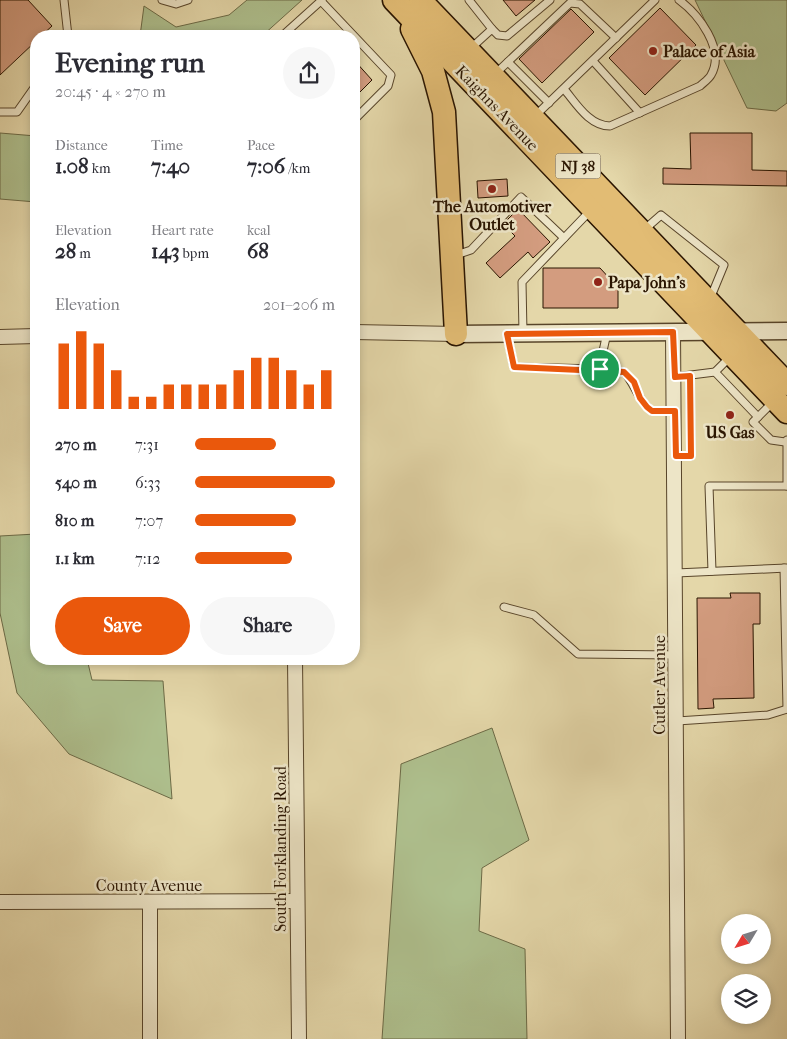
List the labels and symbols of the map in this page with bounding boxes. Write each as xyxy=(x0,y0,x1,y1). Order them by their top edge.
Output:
place label: Palace of Asia xyxy=(663,42,756,61)
marker: Palace of Asia xyxy=(647,45,659,57)
street label: Kaighns Avenue xyxy=(451,61,543,155)
road number: NJ 38 xyxy=(556,154,600,178)
marker: The Automotiver Outlet xyxy=(486,183,498,195)
place label: The Automotiver Outlet xyxy=(432,197,552,234)
place label: Papa John's xyxy=(608,273,686,293)
marker: Papa John's xyxy=(592,276,604,288)
pin xyxy=(579,348,621,390)
marker: US Gas xyxy=(724,409,736,421)
place label: US Gas xyxy=(705,423,754,442)
street label: Cutler Avenue xyxy=(650,635,669,735)
street label: South Forklanding Road xyxy=(271,766,290,932)
street label: County Avenue xyxy=(96,876,202,895)
north arrow xyxy=(721,914,771,964)

